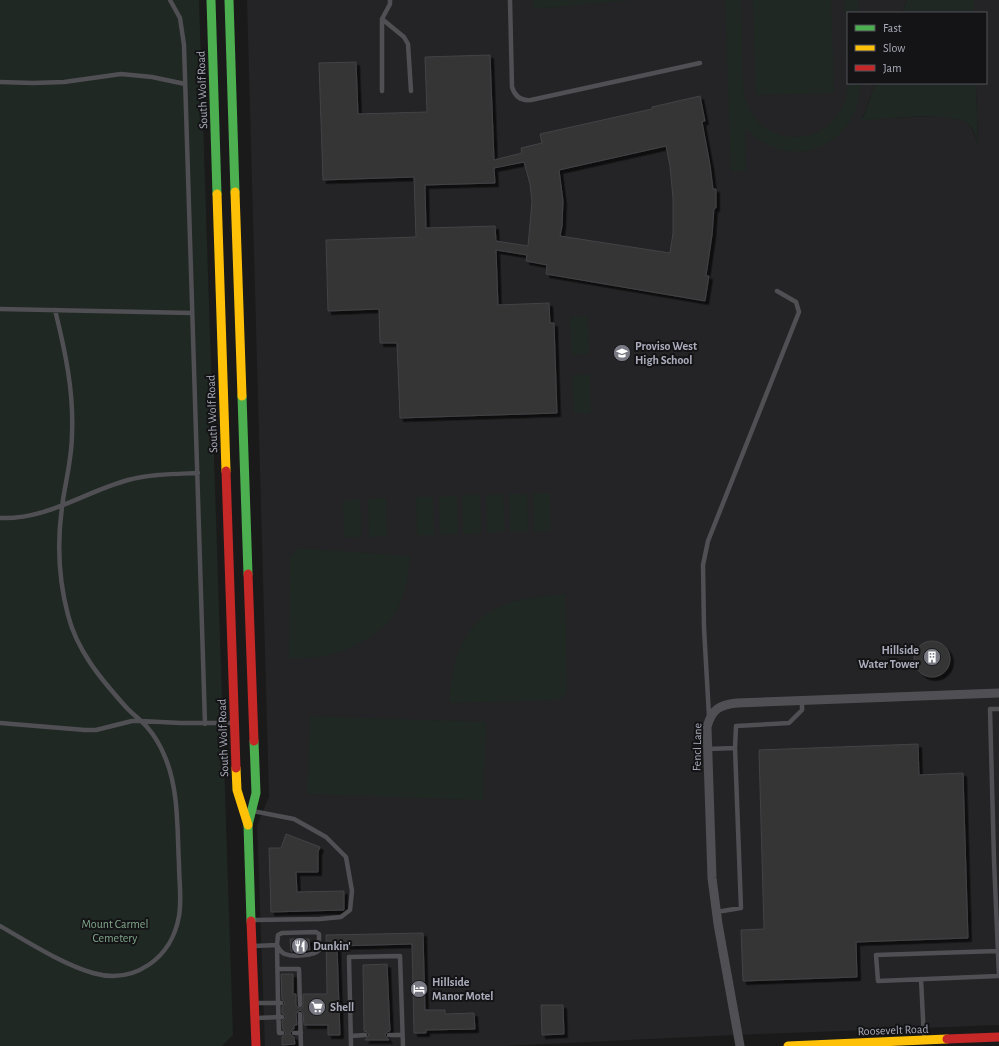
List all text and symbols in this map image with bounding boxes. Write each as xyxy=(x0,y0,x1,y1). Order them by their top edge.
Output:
legend xyxy=(847,12,987,84)
text: Fast xyxy=(883,22,902,34)
text: Slow xyxy=(883,42,905,54)
street label: South Wolf Road xyxy=(195,51,209,129)
text: Jam xyxy=(883,62,902,74)
place label: Proviso West High School xyxy=(635,340,697,366)
school or university icon: Proviso West High School xyxy=(612,343,632,363)
street label: South Wolf Road xyxy=(205,375,219,453)
place label: Hillside Water Tower xyxy=(858,644,920,670)
building icon: Hillside Water Tower xyxy=(922,647,942,667)
street label: South Wolf Road xyxy=(216,699,230,777)
street label: Fencl Lane xyxy=(691,723,703,771)
park label: Mount Carmel Cemetery xyxy=(82,918,148,945)
restaurant icon: Dunkin' xyxy=(290,936,310,956)
place label: Dunkin' xyxy=(313,940,351,952)
place label: Hillside Manor Motel xyxy=(432,976,493,1002)
hotel icon: Hillside Manor Motel xyxy=(409,979,429,999)
supermarket icon: Shell xyxy=(307,997,327,1017)
place label: Shell xyxy=(330,1001,354,1013)
street label: Roosevelt Road xyxy=(857,1023,929,1037)

